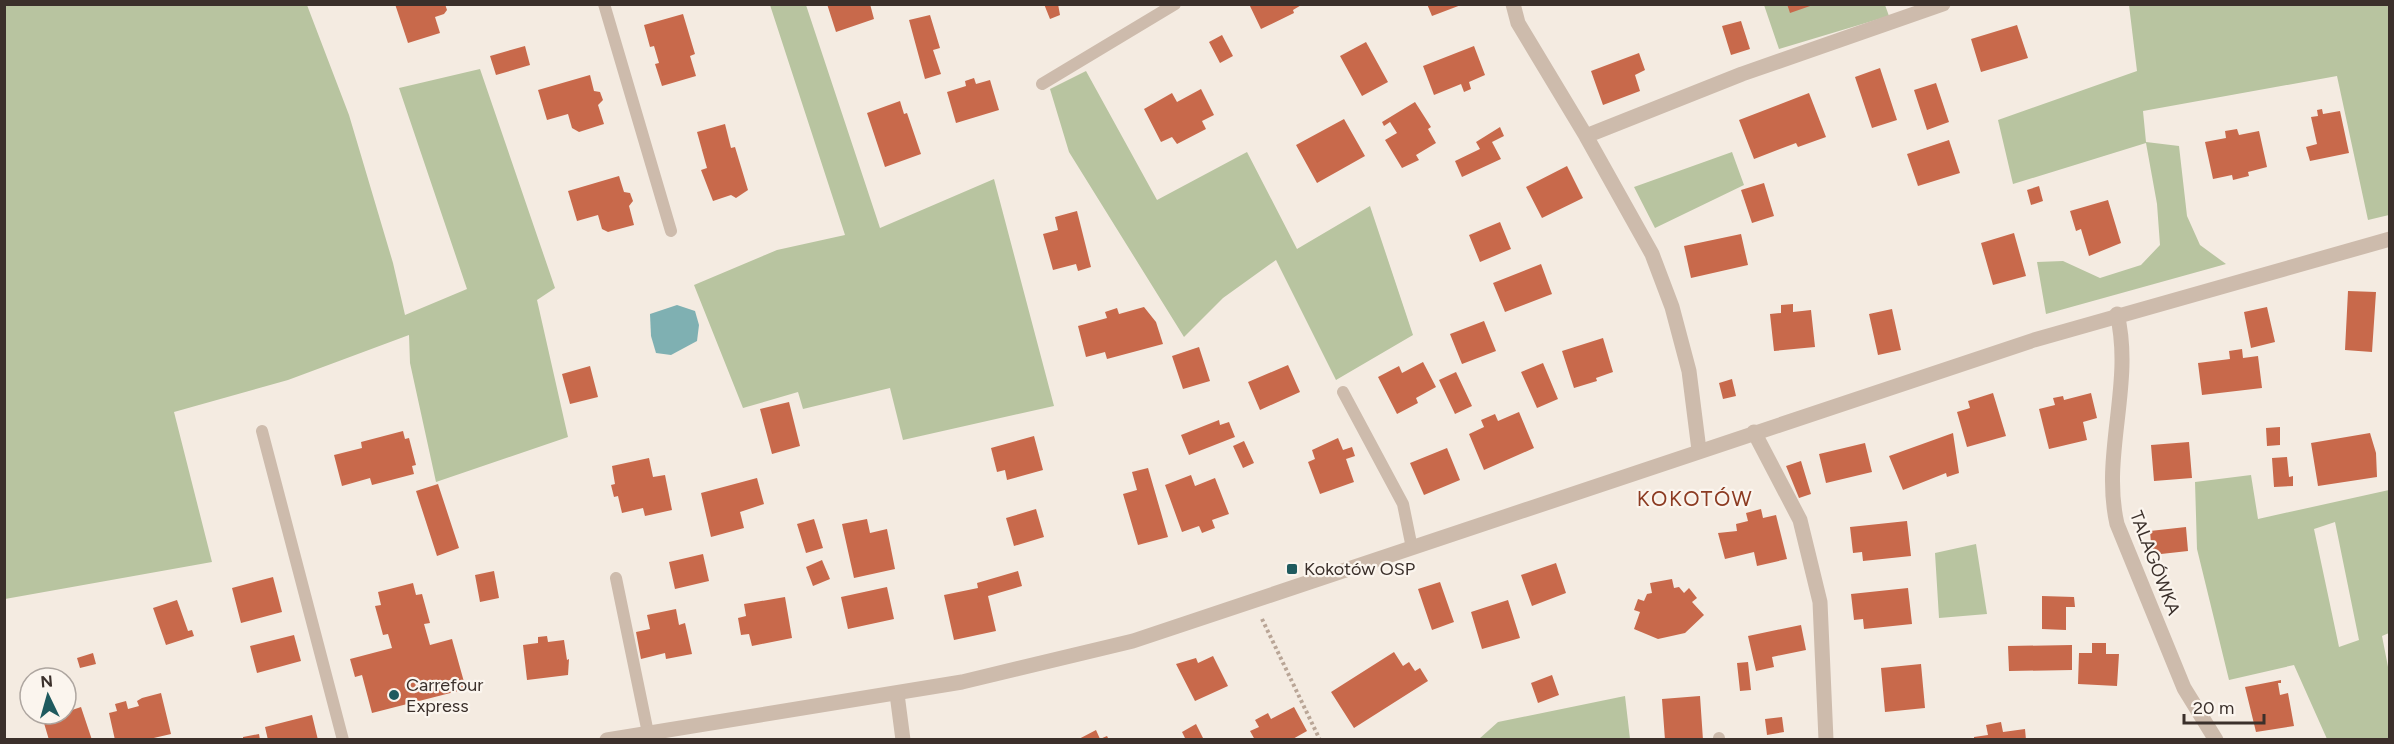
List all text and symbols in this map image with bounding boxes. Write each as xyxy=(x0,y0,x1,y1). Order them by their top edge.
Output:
district label: KOKOTÓW xyxy=(1637,486,1753,511)
street label: TALAGÓWKA xyxy=(2125,508,2185,618)
place label: Kokotów OSP xyxy=(1304,558,1415,580)
marker: Kokotów OSP xyxy=(1285,562,1299,576)
north arrow xyxy=(18,666,78,726)
text: N xyxy=(40,672,54,692)
place label: Carrefour Express xyxy=(406,674,483,717)
scale bar xyxy=(2184,687,2264,725)
marker: Carrefour Express xyxy=(387,688,401,702)
text: 20 m xyxy=(2193,697,2234,719)

